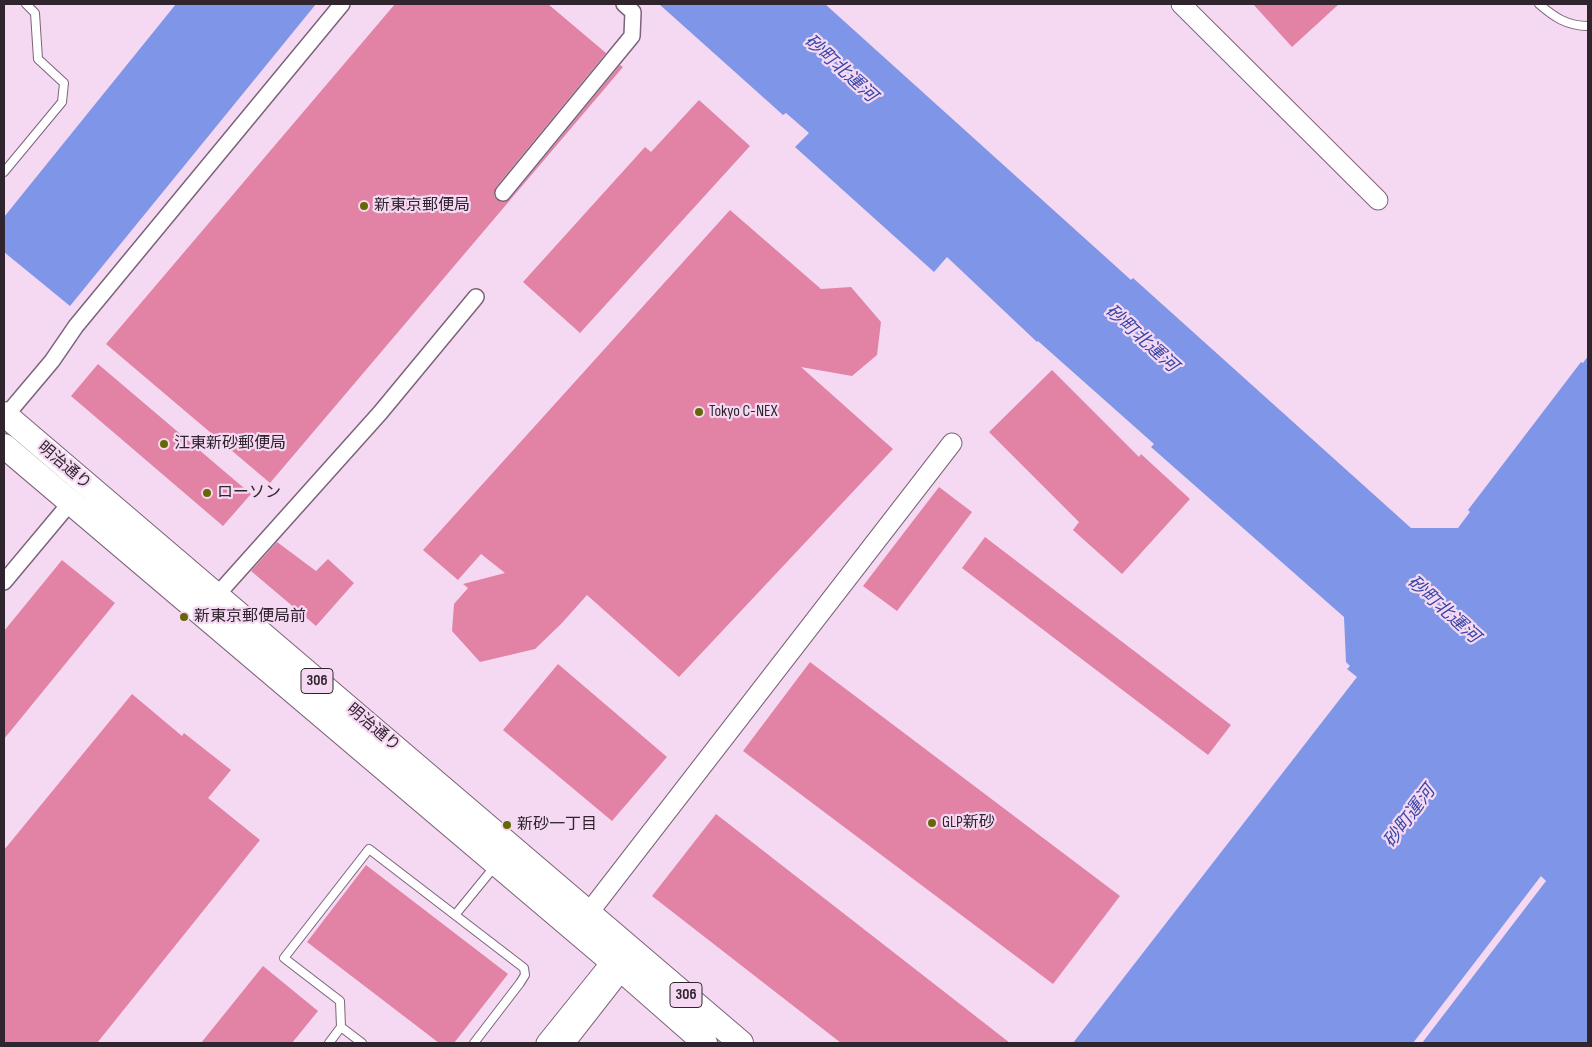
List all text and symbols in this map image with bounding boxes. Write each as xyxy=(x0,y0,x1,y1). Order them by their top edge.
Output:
water label: 砂町北運河 xyxy=(799,31,881,107)
place label: 新東京郵便局 xyxy=(374,196,470,216)
marker: 新東京郵便局 xyxy=(358,200,370,212)
water label: 砂町北運河 xyxy=(1100,301,1182,377)
place label: Tokyo C-NEX xyxy=(709,402,777,422)
marker: Tokyo C-NEX xyxy=(693,406,705,418)
place label: 江東新砂郵便局 xyxy=(174,434,286,454)
street label: 明治通り xyxy=(33,438,95,494)
marker: 江東新砂郵便局 xyxy=(158,438,170,450)
place label: ローソン xyxy=(217,483,281,503)
marker: ローソン xyxy=(201,487,213,499)
water label: 砂町北運河 xyxy=(1402,572,1484,648)
place label: 新東京郵便局前 xyxy=(194,607,306,627)
marker: 新東京郵便局前 xyxy=(178,611,190,623)
road number: 306 xyxy=(301,668,333,694)
street label: 明治通り xyxy=(342,700,404,756)
water label: 砂町運河 xyxy=(1380,782,1440,852)
place label: GLP新砂 xyxy=(942,813,995,833)
place label: 新砂一丁目 xyxy=(517,815,597,835)
marker: GLP新砂 xyxy=(926,817,938,829)
marker: 新砂一丁目 xyxy=(501,819,513,831)
road number: 306 xyxy=(670,982,702,1008)

